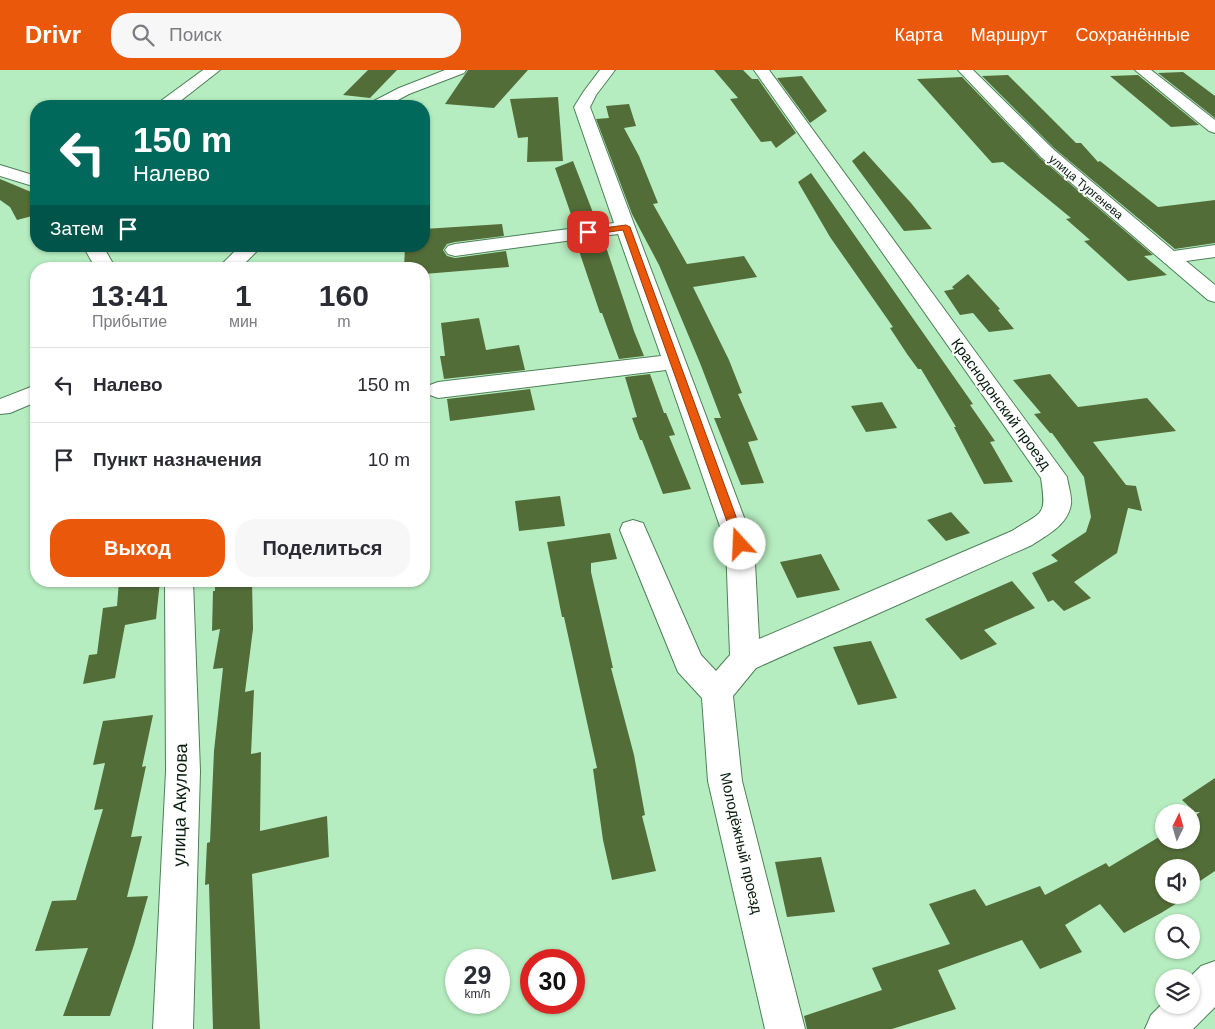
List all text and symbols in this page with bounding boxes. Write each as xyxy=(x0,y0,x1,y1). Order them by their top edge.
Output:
search box xyxy=(111,13,461,58)
text: Drivr xyxy=(25,21,81,48)
icon: search xyxy=(129,21,157,49)
text: Поиск xyxy=(169,24,222,45)
text: Карта xyxy=(895,25,943,45)
text: Маршрут xyxy=(971,25,1047,45)
text: Сохранённые xyxy=(1075,25,1190,45)
icon: left xyxy=(50,120,115,185)
text: 150 m xyxy=(133,120,232,159)
street label: улица Тургенева xyxy=(1046,152,1126,222)
text: Налево xyxy=(133,161,210,186)
pin xyxy=(567,211,609,253)
icon: arrive xyxy=(114,215,142,243)
text: Затем xyxy=(50,218,104,239)
icon: arrive xyxy=(574,218,602,246)
text: 13:41 xyxy=(91,279,168,312)
text: 1 xyxy=(235,279,252,312)
text: 160 xyxy=(319,279,369,312)
text: Прибытие xyxy=(92,313,167,330)
text: мин xyxy=(229,313,258,330)
text: m xyxy=(337,313,350,330)
street label: Краснодонский проезд xyxy=(948,335,1055,473)
icon: left xyxy=(50,371,78,399)
text: Налево xyxy=(93,374,163,395)
text: 150 m xyxy=(357,374,410,395)
icon: arrive xyxy=(50,446,78,474)
text: Пункт назначения xyxy=(93,449,262,470)
text: 10 m xyxy=(368,449,410,470)
position arrow xyxy=(713,517,765,569)
button: Выход xyxy=(50,519,225,577)
button: Поделиться xyxy=(235,519,410,577)
street label: улица Акулова xyxy=(169,742,191,867)
street label: Молодёжный проезд xyxy=(717,771,766,915)
north arrow xyxy=(1155,804,1200,849)
map controls xyxy=(1155,804,1200,1014)
button: sound xyxy=(1155,859,1200,904)
button: search xyxy=(1155,914,1200,959)
speed limit sign: 30 xyxy=(520,949,585,1014)
text: 29 xyxy=(464,961,491,989)
button: layers xyxy=(1155,969,1200,1014)
text: km/h xyxy=(464,987,491,1001)

